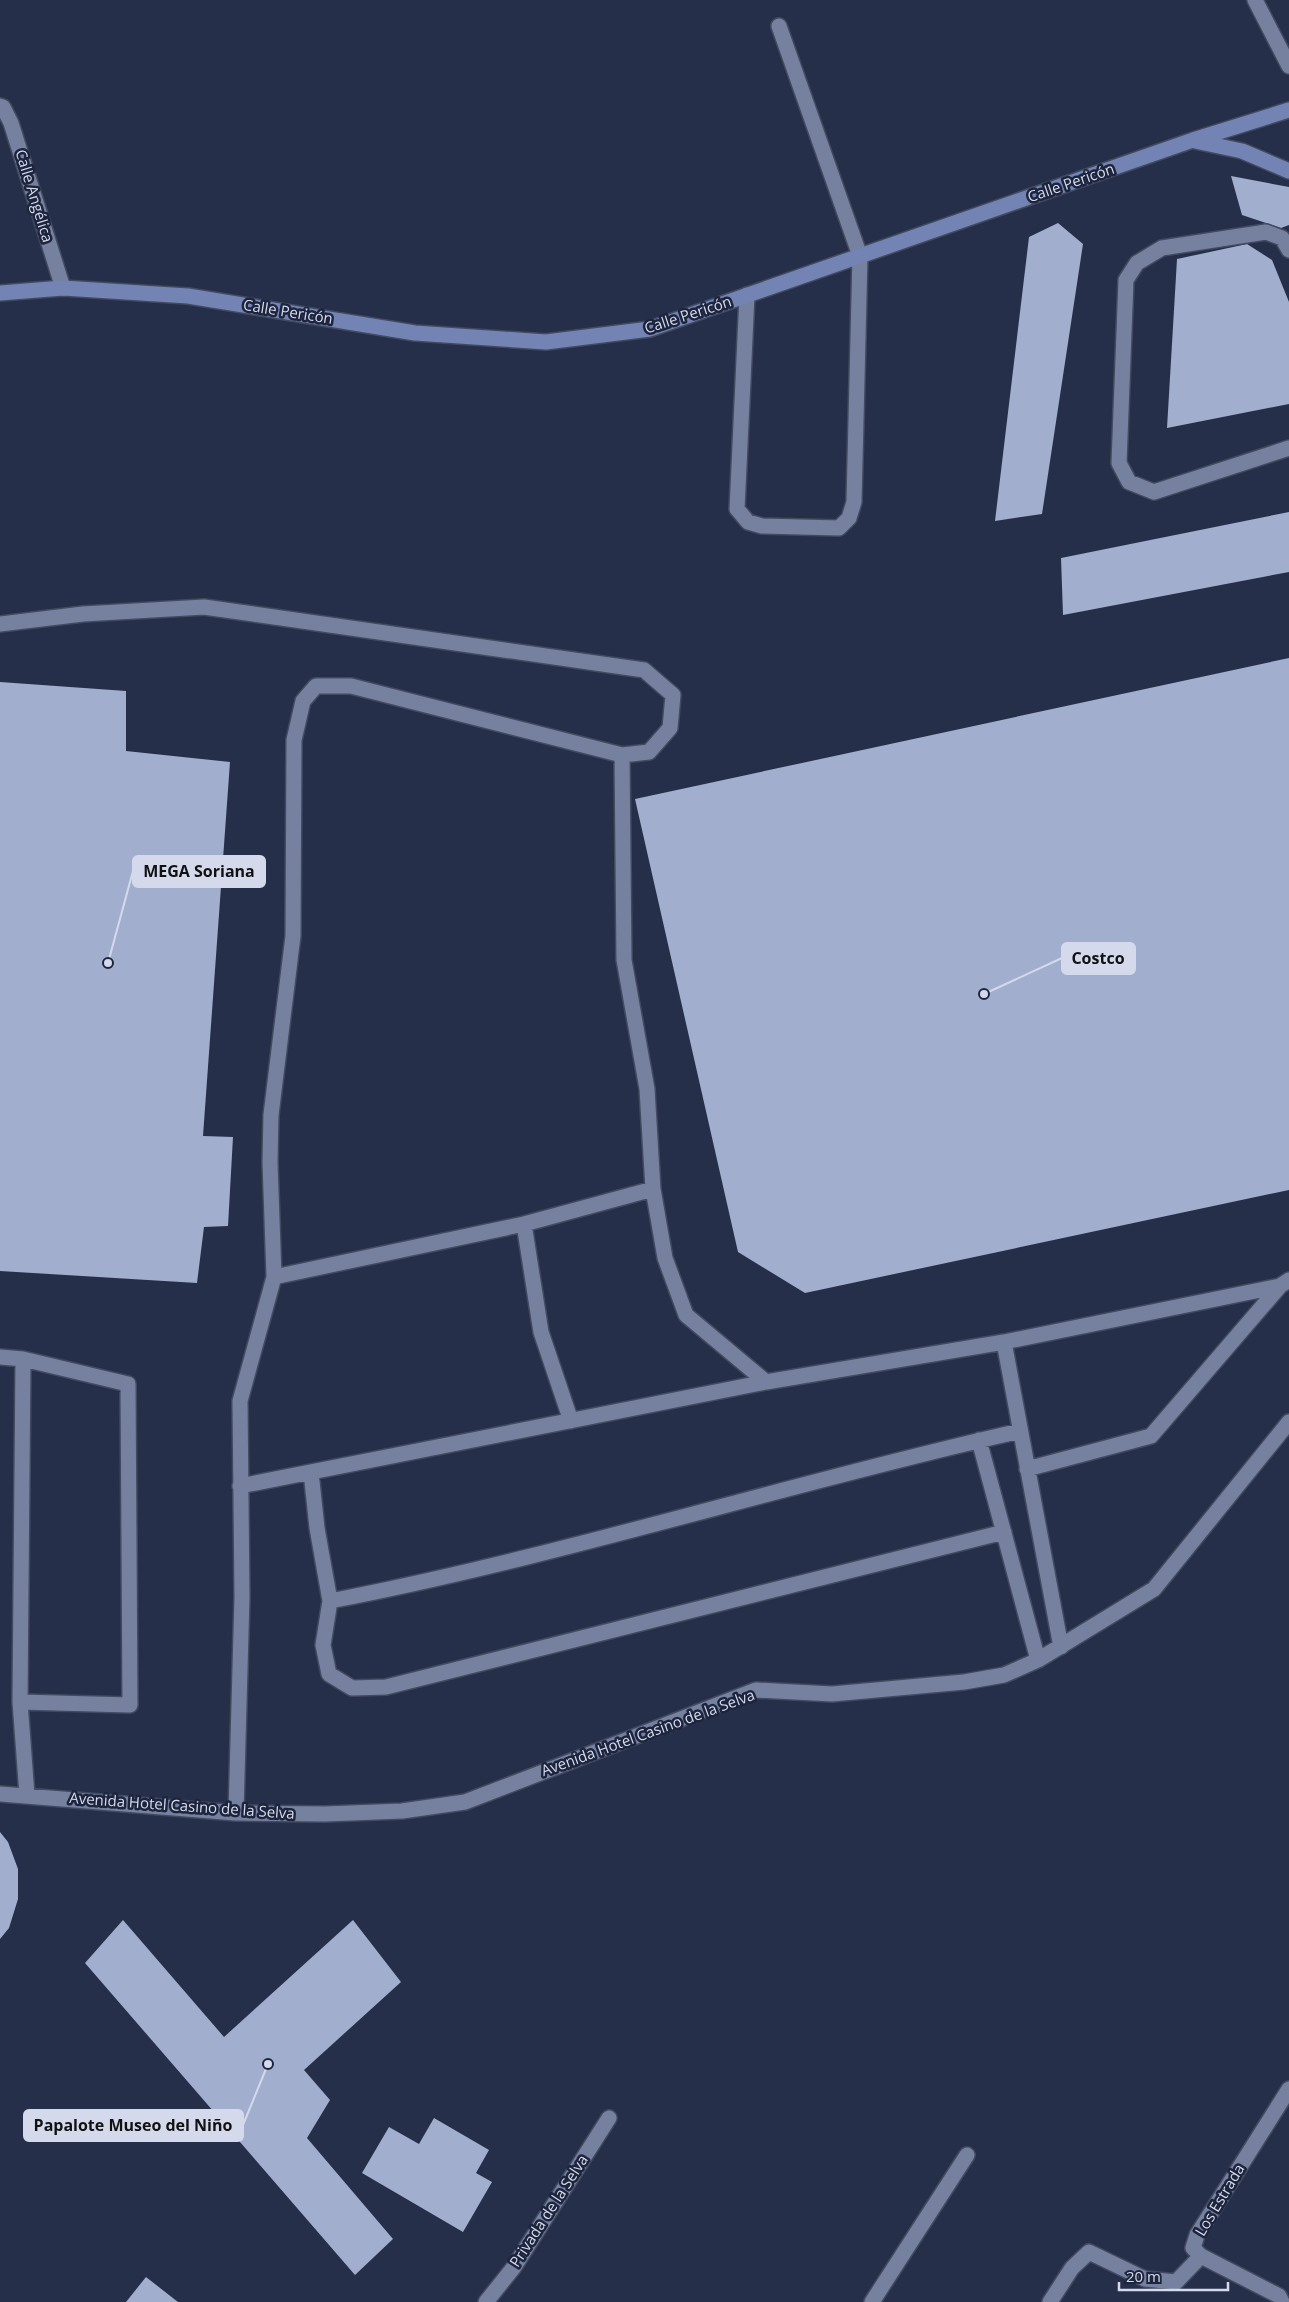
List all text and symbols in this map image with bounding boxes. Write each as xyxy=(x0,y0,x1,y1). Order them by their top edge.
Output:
street label: Calle Angélica xyxy=(11,147,59,245)
street label: Calle Pericón xyxy=(1025,158,1117,206)
street label: Calle Pericón xyxy=(642,291,734,338)
street label: Calle Pericón xyxy=(242,294,334,328)
callout: MEGA Soriana xyxy=(133,856,265,887)
text: MEGA Soriana xyxy=(143,860,255,882)
callout: Costco xyxy=(1062,943,1135,974)
text: Costco xyxy=(1071,947,1125,969)
street label: Avenida Hotel Casino de la Selva xyxy=(538,1684,757,1780)
street label: Avenida Hotel Casino de la Selva xyxy=(69,1787,295,1823)
callout: Papalote Museo del Niño xyxy=(24,2110,243,2141)
text: Papalote Museo del Niño xyxy=(34,2114,233,2136)
street label: Privada de la Selva xyxy=(504,2151,592,2270)
street label: Los Estrada xyxy=(1190,2160,1249,2239)
scale bar xyxy=(1119,2260,1228,2292)
text: 20 m xyxy=(1126,2266,1161,2286)

